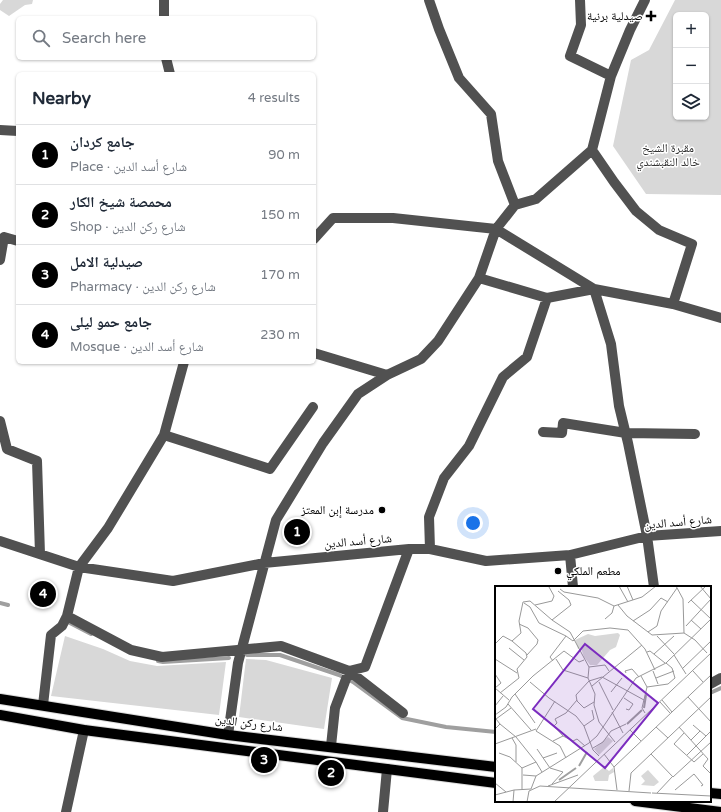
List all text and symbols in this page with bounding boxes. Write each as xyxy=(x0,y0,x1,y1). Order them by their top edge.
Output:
place label: صيدلية برنية xyxy=(587,9,643,23)
marker: صيدلية برنية xyxy=(646,11,656,21)
map controls xyxy=(673,12,709,120)
button: + xyxy=(673,12,709,48)
search box xyxy=(16,16,316,60)
icon: search xyxy=(30,27,52,49)
text: Search here xyxy=(62,29,146,47)
button: − xyxy=(673,48,709,84)
button: layers xyxy=(673,84,709,120)
text: Nearby xyxy=(32,88,91,109)
text: 4 results xyxy=(248,90,300,106)
text: جامع كردان xyxy=(70,133,135,151)
park label: مقبرة الشيخ خالد النقبشندي xyxy=(636,141,700,172)
text: 1 xyxy=(41,147,49,163)
text: 90 m xyxy=(268,147,300,163)
text: Place · شارع أسد الدين xyxy=(70,159,187,175)
text: محمصة شيخ الكار xyxy=(70,193,172,211)
text: 2 xyxy=(41,207,49,223)
text: 150 m xyxy=(260,207,300,223)
text: Shop · شارع ركن الدين xyxy=(70,219,186,235)
text: صيدلية الامل xyxy=(70,253,143,271)
text: 3 xyxy=(41,267,49,283)
text: 170 m xyxy=(260,267,300,283)
text: Pharmacy · شارع ركن الدين xyxy=(70,279,216,295)
text: جامع حمو ليلى xyxy=(70,313,152,331)
text: 4 xyxy=(41,327,49,343)
text: 230 m xyxy=(260,327,300,343)
text: Mosque · شارع أسد الدين xyxy=(70,339,204,355)
place label: مدرسة إبن المعتز xyxy=(300,503,374,518)
marker: مدرسة إبن المعتز xyxy=(377,505,387,515)
street label: شارع أسد الدين xyxy=(644,512,713,533)
your location xyxy=(463,513,483,533)
pin: 1 xyxy=(284,517,310,547)
street label: شارع أسد الدين xyxy=(324,531,393,552)
place label: مطعم الملكي xyxy=(566,564,621,581)
marker: مطعم الملكي xyxy=(553,566,563,576)
pin: 4 xyxy=(30,579,56,609)
inset map xyxy=(495,586,711,802)
street label: شارع ركن الدين xyxy=(214,712,284,735)
pin: 3 xyxy=(251,745,277,775)
pin: 2 xyxy=(318,758,344,788)

